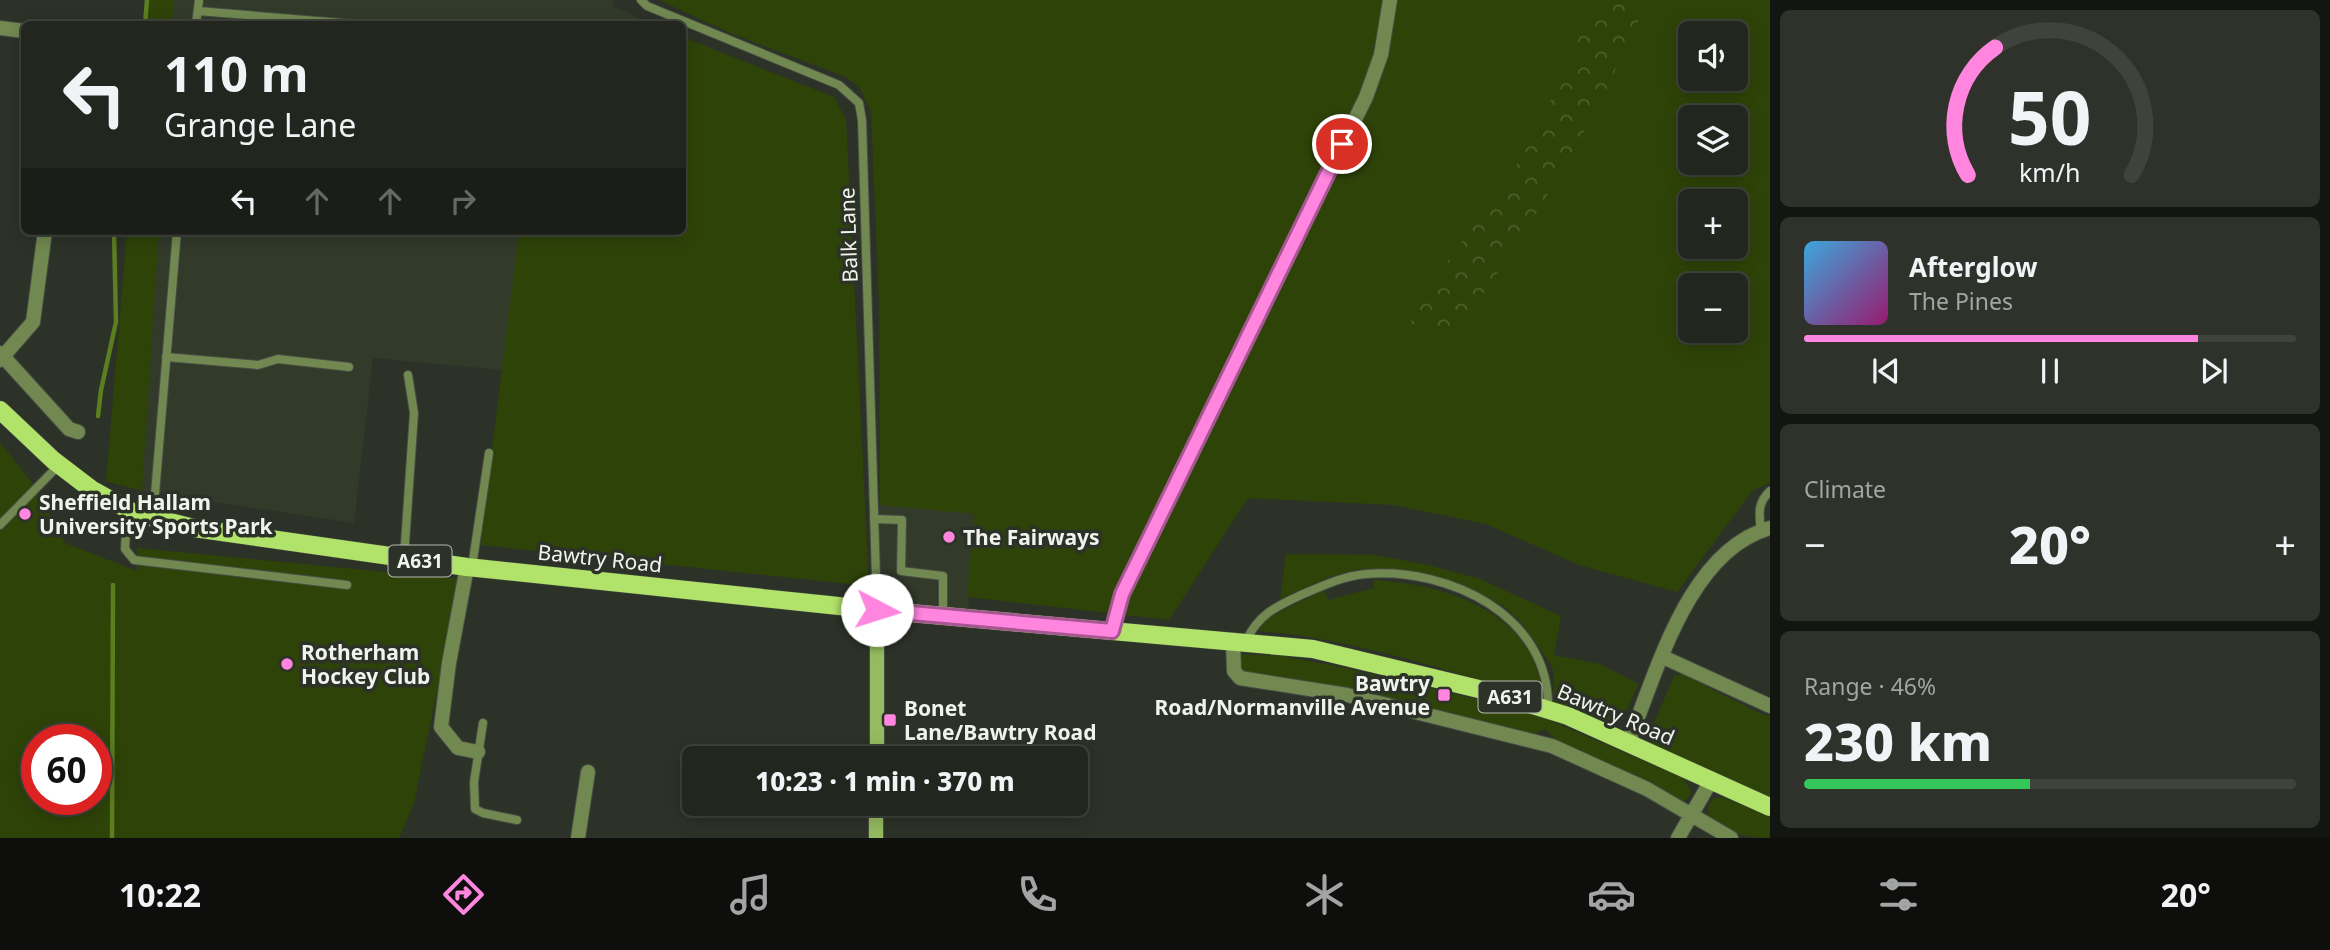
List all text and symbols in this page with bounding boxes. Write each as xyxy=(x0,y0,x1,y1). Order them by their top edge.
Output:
map controls xyxy=(1678,21,1748,343)
button: sound xyxy=(1678,21,1748,91)
text: 110 m xyxy=(164,40,309,106)
icon: left xyxy=(49,49,140,140)
text: 50 xyxy=(2008,67,2092,166)
text: Grange Lane xyxy=(164,103,356,146)
button: layers xyxy=(1678,105,1748,175)
pin xyxy=(1312,114,1372,174)
icon: arrive xyxy=(1323,125,1361,163)
text: km/h xyxy=(2019,154,2081,188)
icon: left xyxy=(225,182,263,220)
icon: ahead xyxy=(298,182,336,220)
icon: ahead xyxy=(371,182,409,220)
icon: right xyxy=(444,182,482,220)
street label: Balk Lane xyxy=(832,187,864,283)
button: + xyxy=(1678,189,1748,259)
text: Afterglow xyxy=(1909,249,2037,285)
button: − xyxy=(1678,273,1748,343)
text: The Pines xyxy=(1909,285,2013,317)
icon: previous xyxy=(1867,352,1905,390)
icon: pause xyxy=(2031,352,2069,390)
icon: next xyxy=(2195,352,2233,390)
text: Climate xyxy=(1804,473,1886,505)
place label: Sheffield Hallam University Sports Park xyxy=(39,488,274,540)
marker: Sheffield Hallam University Sports Park xyxy=(17,506,33,522)
text: 20° xyxy=(2009,508,2091,579)
text: − xyxy=(1804,518,1826,570)
text: + xyxy=(2274,518,2296,570)
place label: The Fairways xyxy=(963,523,1100,551)
marker: The Fairways xyxy=(941,529,957,545)
street label: Bawtry Road xyxy=(536,538,664,578)
road number: A631 xyxy=(388,546,452,576)
position arrow xyxy=(840,573,914,647)
place label: Rotherham Hockey Club xyxy=(301,638,430,690)
marker: Rotherham Hockey Club xyxy=(279,656,295,672)
place label: Bawtry Road/Normanville Avenue xyxy=(1155,669,1430,721)
text: Range · 46% xyxy=(1804,670,1936,702)
street label: Bawtry Road xyxy=(1553,677,1679,751)
road number: A631 xyxy=(1478,682,1542,712)
marker: Bawtry Road/Normanville Avenue xyxy=(1436,687,1452,703)
place label: Bonet Lane/Bawtry Road xyxy=(904,694,1096,746)
text: 230 km xyxy=(1804,705,1992,776)
marker: Bonet Lane/Bawtry Road xyxy=(882,712,898,728)
speed limit sign: 60 xyxy=(21,724,112,815)
text: 10:23 · 1 min · 370 m xyxy=(755,763,1015,799)
icon: directions xyxy=(439,870,488,919)
icon: music xyxy=(726,870,775,919)
icon: phone xyxy=(1013,870,1062,919)
icon: climate xyxy=(1300,870,1349,919)
icon: car xyxy=(1587,870,1636,919)
icon: filters xyxy=(1874,870,1923,919)
text: 10:22 xyxy=(119,873,201,916)
text: 20° xyxy=(2161,873,2211,916)

